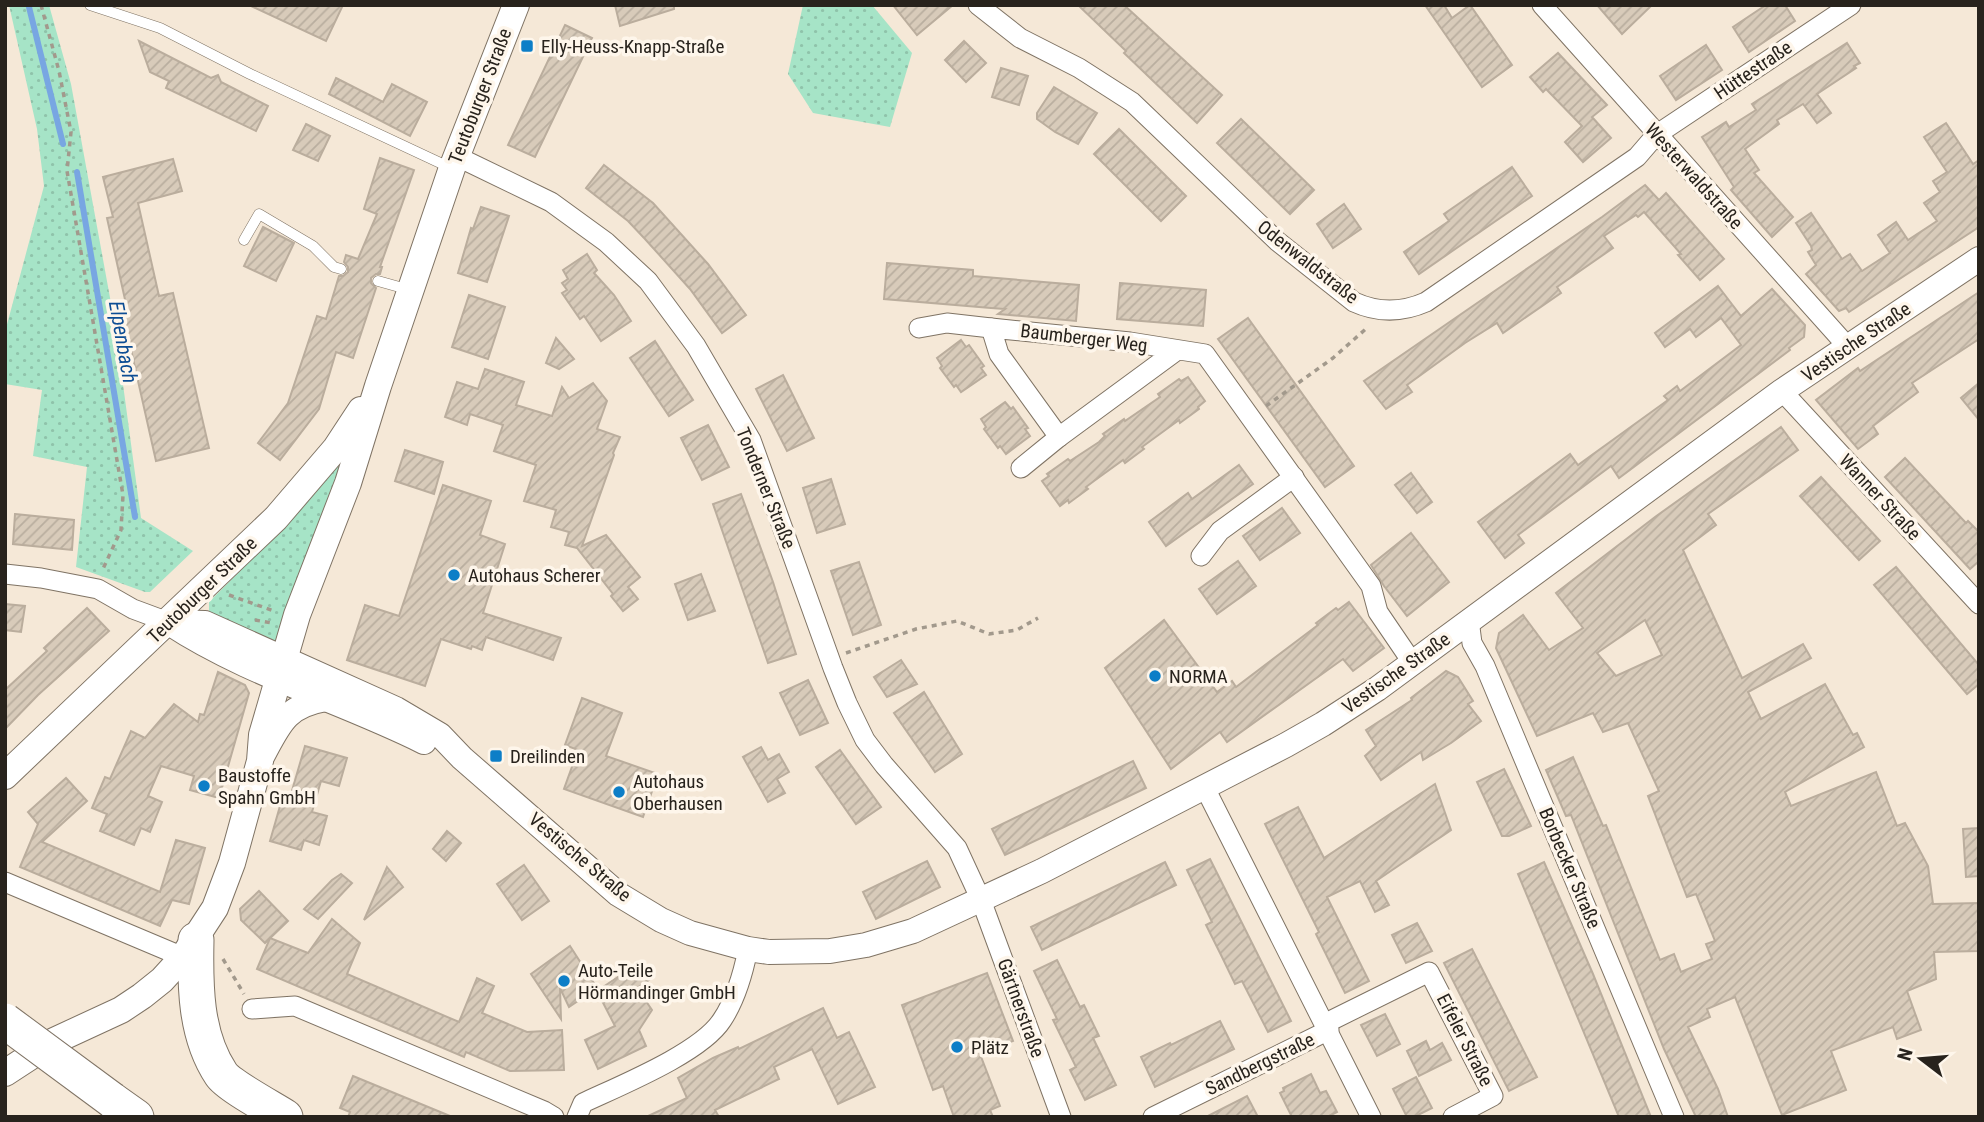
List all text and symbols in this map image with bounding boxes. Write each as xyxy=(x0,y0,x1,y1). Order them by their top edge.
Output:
street label: Teutoburger Straße xyxy=(444,25,516,167)
place label: Elly-Heuss-Knapp-Straße xyxy=(541,35,725,58)
street label: Hüttestraße xyxy=(1710,36,1796,104)
marker: Elly-Heuss-Knapp-Straße xyxy=(519,38,535,54)
street label: Westerwaldstraße xyxy=(1640,118,1748,234)
street label: Odenwaldstraße xyxy=(1253,215,1363,309)
street label: Vestische Straße xyxy=(1797,297,1915,387)
water label: Elpenbach xyxy=(104,299,142,385)
street label: Baumberger Weg xyxy=(1019,319,1149,357)
street label: Tonderner Straße xyxy=(731,424,801,552)
street label: Wanner Straße xyxy=(1834,449,1926,545)
street label: Teutoburger Straße xyxy=(142,532,262,648)
place label: Autohaus Scherer xyxy=(468,564,601,587)
marker: Autohaus Scherer xyxy=(446,567,462,583)
street label: Vestische Straße xyxy=(1338,627,1454,719)
place label: NORMA xyxy=(1169,665,1228,688)
marker: NORMA xyxy=(1147,668,1163,684)
place label: Dreilinden xyxy=(510,745,585,768)
marker: Dreilinden xyxy=(488,748,504,764)
place label: Baustoffe Spahn GmbH xyxy=(218,764,316,809)
place label: Autohaus Oberhausen xyxy=(633,770,723,815)
marker: Baustoffe Spahn GmbH xyxy=(196,778,212,794)
marker: Autohaus Oberhausen xyxy=(611,784,627,800)
street label: Borbecker Straße xyxy=(1534,804,1606,932)
street label: Vestische Straße xyxy=(524,808,636,907)
street label: Gärtnerstraße xyxy=(992,955,1050,1061)
place label: Auto-Teile Hörmandinger GmbH xyxy=(578,959,736,1004)
marker: Auto-Teile Hörmandinger GmbH xyxy=(556,973,572,989)
street label: Eifeler Straße xyxy=(1432,990,1498,1090)
north arrow xyxy=(1886,1024,1956,1094)
street label: Sandbergstraße xyxy=(1202,1028,1318,1100)
place label: Plätz xyxy=(971,1036,1009,1059)
marker: Plätz xyxy=(949,1039,965,1055)
text: N xyxy=(1892,1046,1918,1063)

